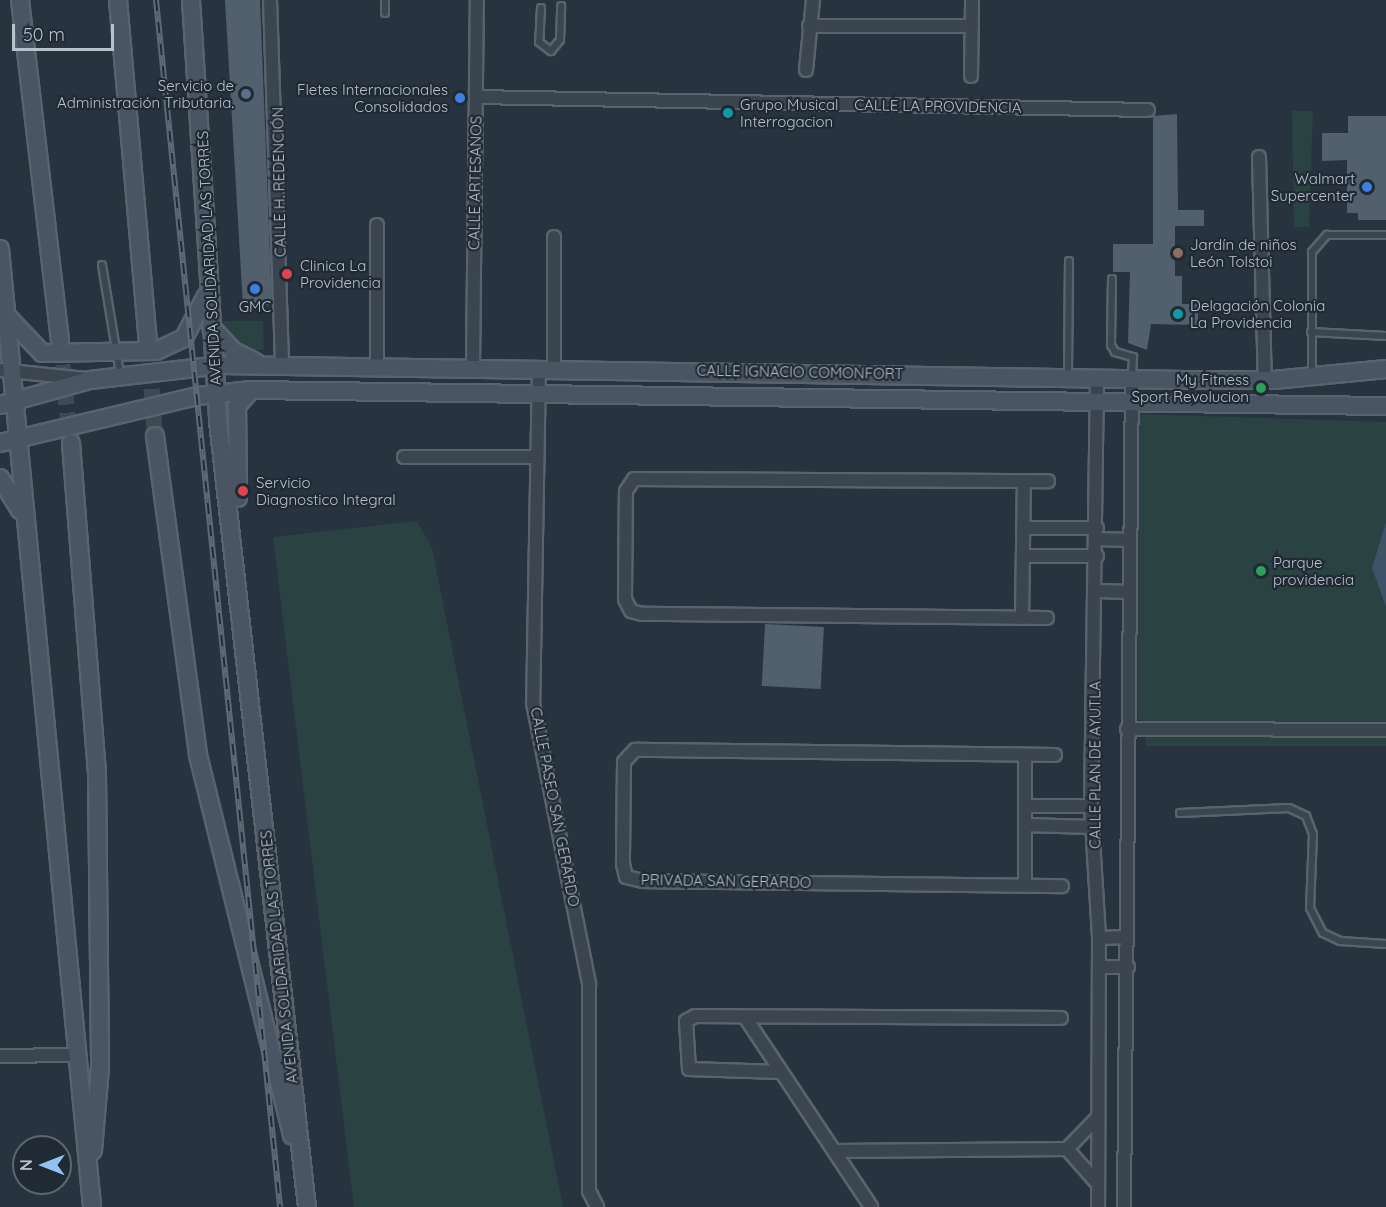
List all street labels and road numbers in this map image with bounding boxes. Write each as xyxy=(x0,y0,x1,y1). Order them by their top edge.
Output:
street label: CALLE LA PROVIDENCIA xyxy=(854,96,1022,116)
street label: CALLE H. REDENCIÓN xyxy=(269,107,289,257)
street label: CALLE ARTESANOS xyxy=(465,116,485,250)
street label: AVENIDA SOLIDARIDAD LAS TORRES xyxy=(193,130,225,386)
street label: CALLE IGNACIO COMONFORT xyxy=(696,361,904,383)
street label: CALLE PLAN DE AYUTLA xyxy=(1086,681,1104,849)
street label: CALLE PASEO SAN GERARDO xyxy=(527,706,583,908)
street label: AVENIDA SOLIDARIDAD LAS TORRES xyxy=(257,829,301,1085)
street label: PRIVADA SAN GERARDO xyxy=(641,871,811,891)

